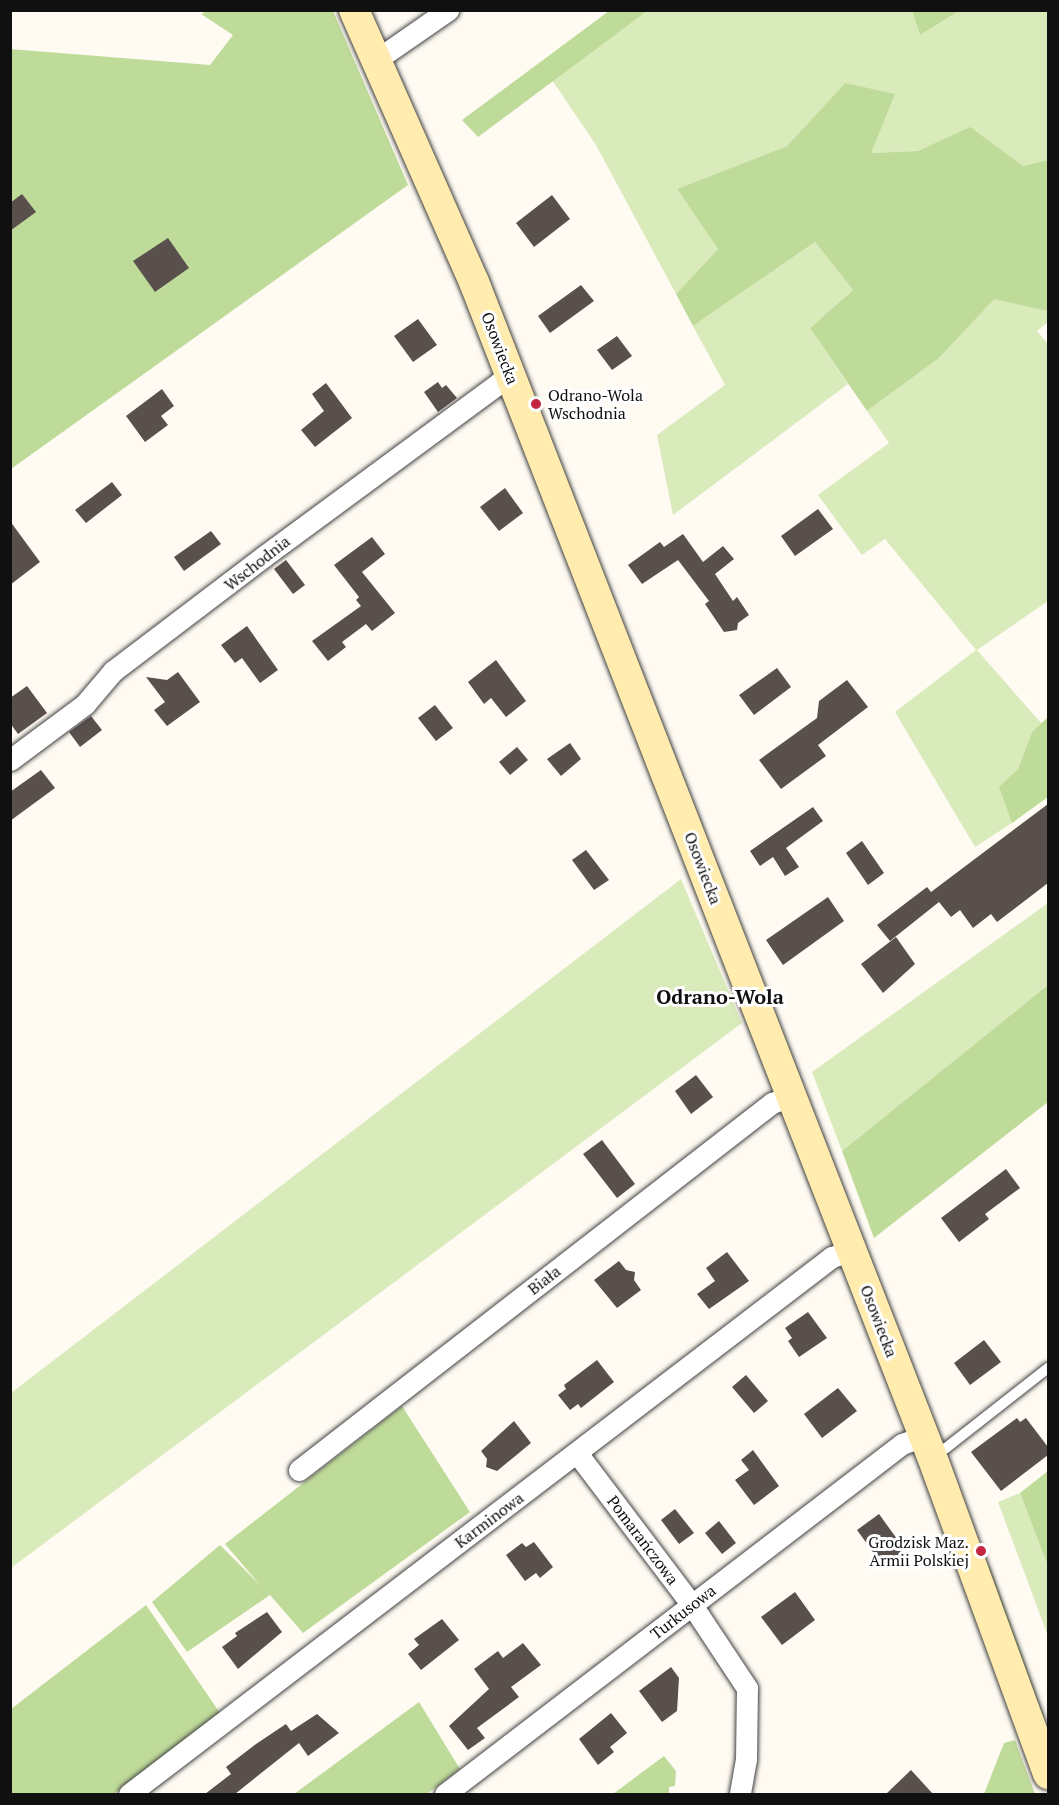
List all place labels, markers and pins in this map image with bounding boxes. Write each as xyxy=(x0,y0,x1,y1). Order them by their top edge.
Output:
place label: Odrano-Wola Wschodnia xyxy=(548,385,643,423)
marker: Odrano-Wola Wschodnia xyxy=(529,397,543,411)
place label: Grodzisk Maz. Armii Polskiej xyxy=(868,1532,969,1570)
marker: Grodzisk Maz. Armii Polskiej xyxy=(974,1544,988,1558)

